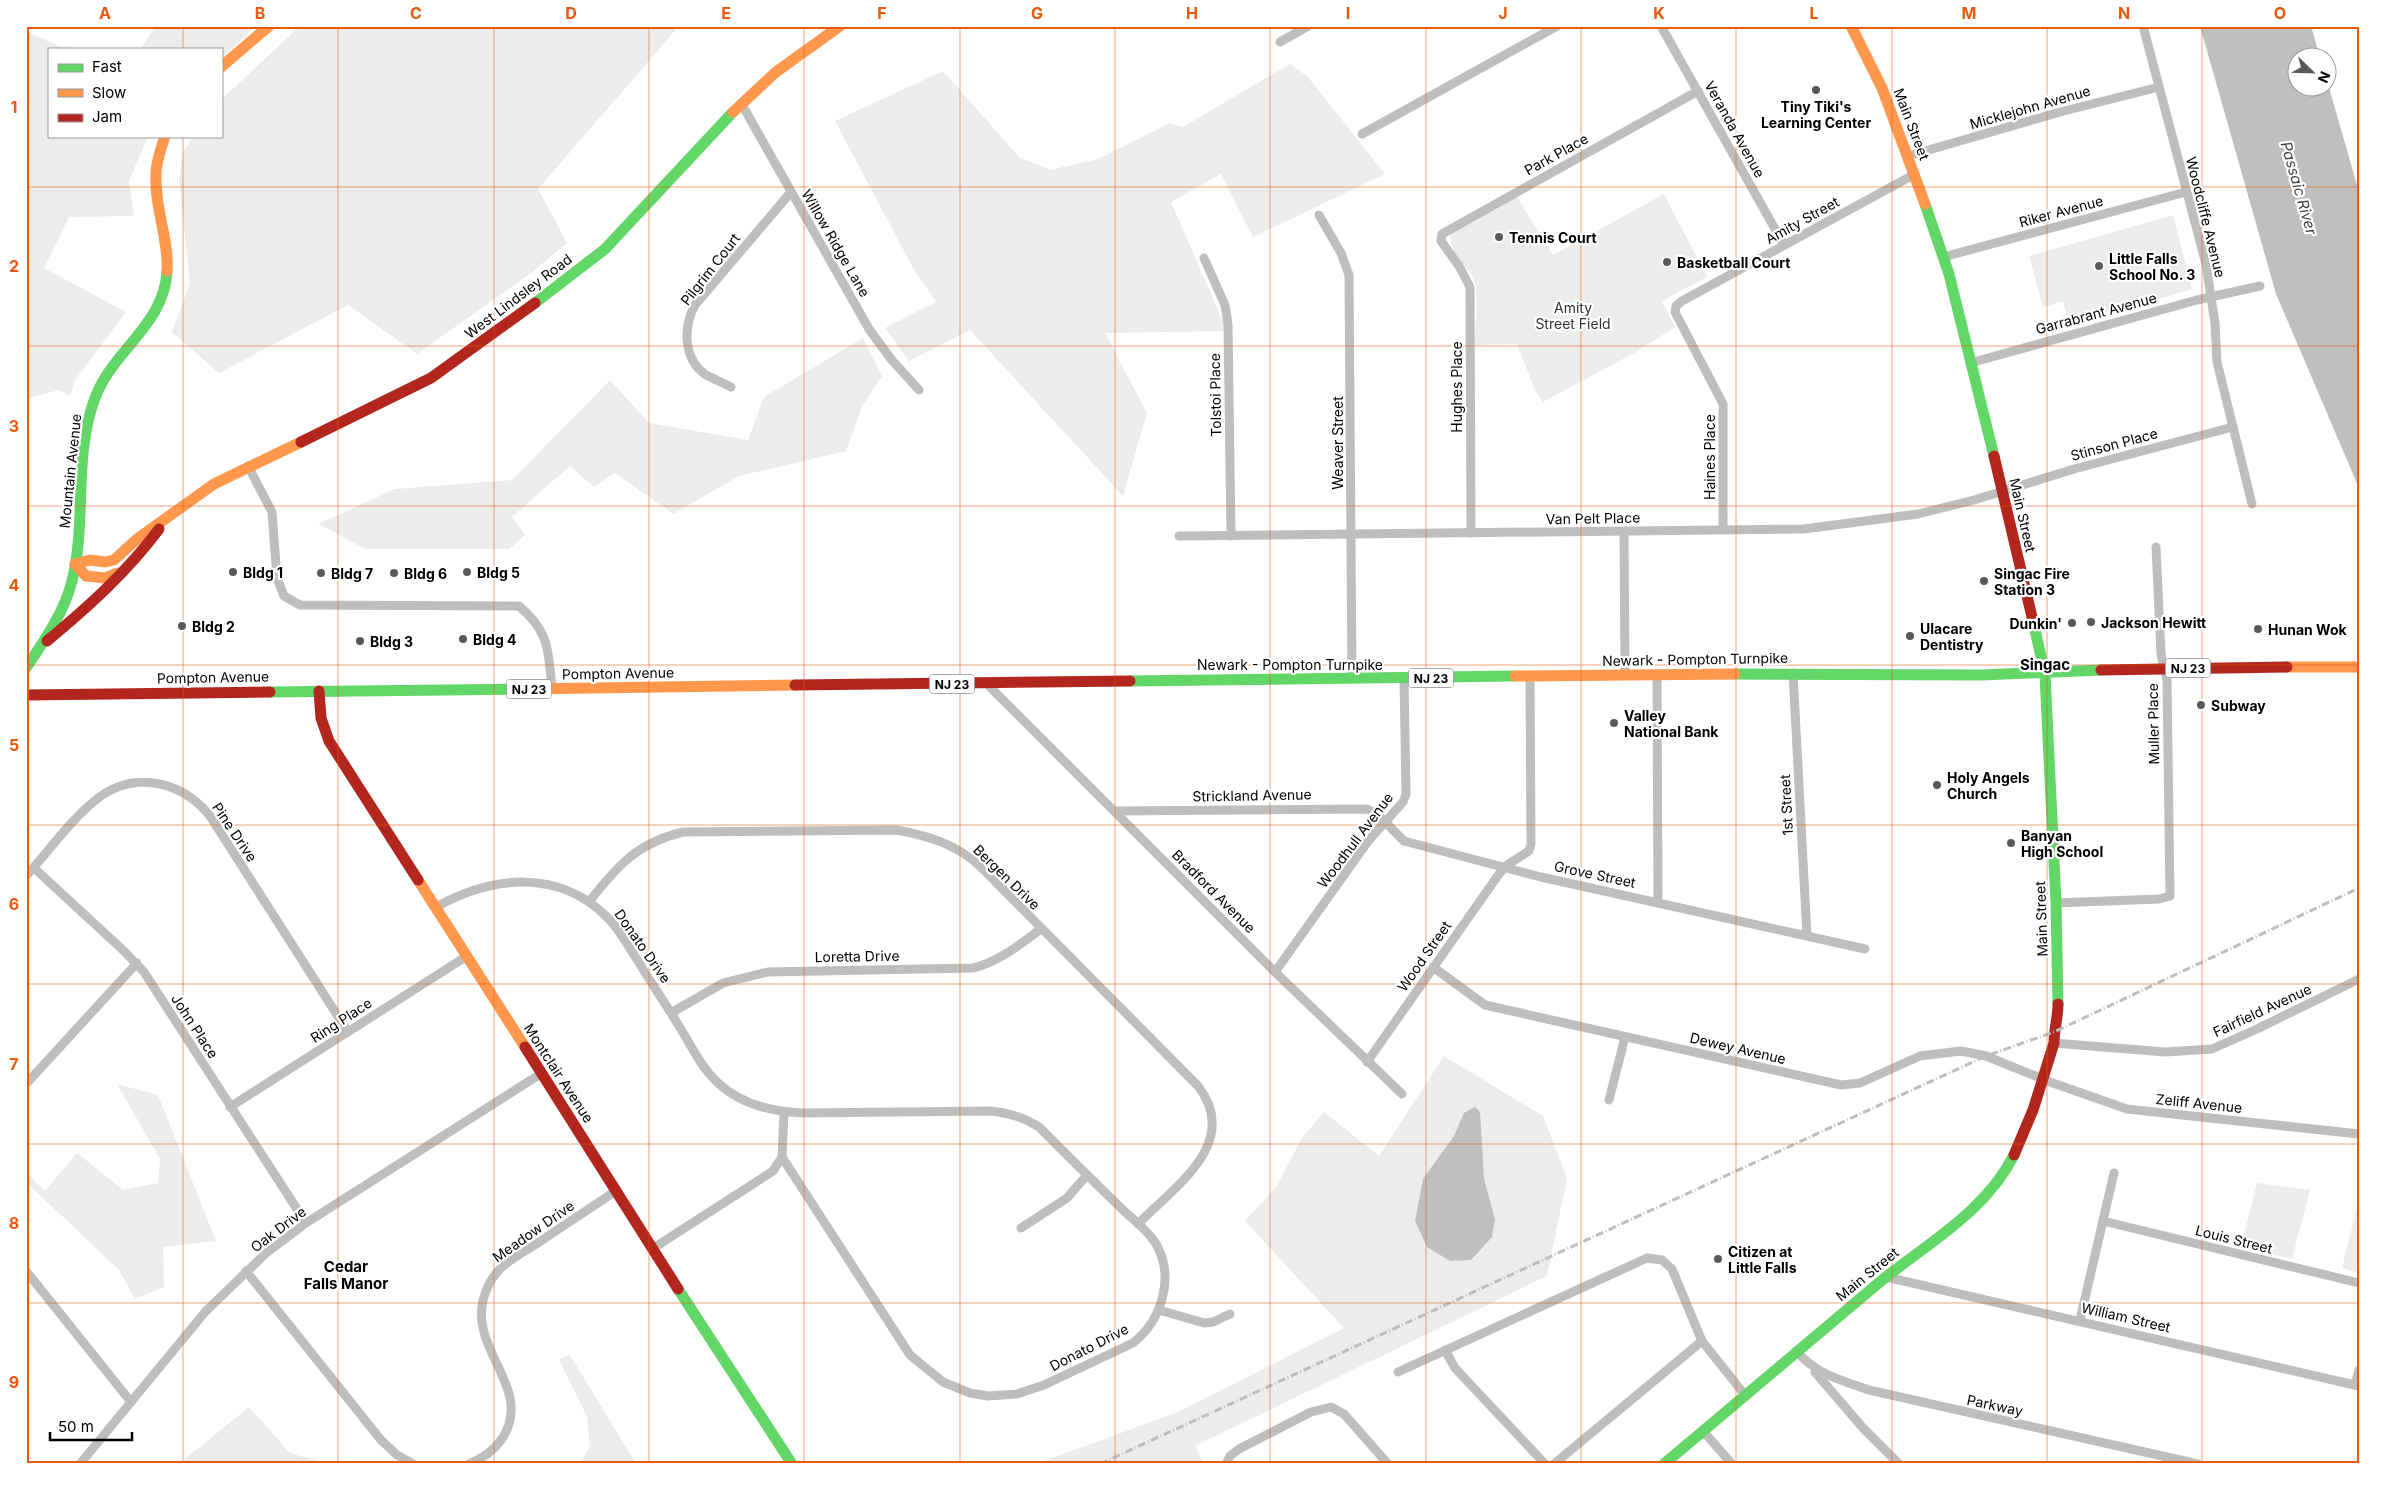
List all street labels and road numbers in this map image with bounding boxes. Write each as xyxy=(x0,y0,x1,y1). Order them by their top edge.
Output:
street label: Veranda Avenue xyxy=(1701,78,1769,180)
street label: Micklejohn Avenue xyxy=(1968,82,2092,132)
street label: Main Street xyxy=(1891,86,1934,163)
street label: Park Place xyxy=(1521,130,1591,178)
street label: Woodcliffe Avenue xyxy=(2183,155,2229,279)
street label: Willow Ridge Lane xyxy=(798,186,874,300)
street label: Riker Avenue xyxy=(2017,192,2105,230)
street label: Amity Street xyxy=(1762,193,1842,247)
street label: Pilgrim Court xyxy=(677,229,744,308)
street label: West Lindsley Road xyxy=(461,250,575,342)
street label: Garrabrant Avenue xyxy=(2034,289,2158,337)
street label: Hughes Place xyxy=(1448,341,1465,433)
street label: Tolstoi Place xyxy=(1206,353,1224,437)
street label: Weaver Street xyxy=(1329,396,1346,490)
street label: Mountain Avenue xyxy=(56,413,84,529)
street label: Haines Place xyxy=(1701,414,1718,500)
street label: Stinson Place xyxy=(2069,424,2159,464)
street label: Main Street xyxy=(2006,476,2040,554)
street label: Van Pelt Place xyxy=(1546,509,1640,527)
street label: Newark - Pompton Turnpike xyxy=(1602,649,1788,669)
street label: Newark - Pompton Turnpike xyxy=(1197,656,1383,673)
road number: NJ 23 xyxy=(2166,658,2210,678)
street label: Pompton Avenue xyxy=(562,664,674,682)
street label: Pompton Avenue xyxy=(157,668,269,686)
road number: NJ 23 xyxy=(1408,668,1454,688)
road number: NJ 23 xyxy=(930,674,974,694)
road number: NJ 23 xyxy=(506,680,552,699)
street label: Muller Place xyxy=(2144,683,2162,765)
street label: 1st Street xyxy=(1776,774,1796,836)
street label: Strickland Avenue xyxy=(1192,785,1312,805)
street label: Woodhull Avenue xyxy=(1314,789,1396,891)
street label: Pine Drive xyxy=(209,799,261,865)
street label: Bergen Drive xyxy=(970,841,1044,913)
street label: Bradford Avenue xyxy=(1169,846,1259,936)
street label: Grove Street xyxy=(1553,857,1638,891)
street label: Main Street xyxy=(2031,881,2051,957)
street label: Donato Drive xyxy=(611,906,675,986)
street label: Wood Street xyxy=(1394,917,1455,994)
street label: Loretta Drive xyxy=(814,947,900,965)
street label: Fairfield Avenue xyxy=(2210,980,2314,1040)
street label: John Place xyxy=(168,991,222,1061)
street label: Ring Place xyxy=(307,994,375,1046)
street label: Montclair Avenue xyxy=(521,1020,597,1126)
street label: Dewey Avenue xyxy=(1688,1029,1788,1067)
street label: Zeliff Avenue xyxy=(2155,1090,2243,1116)
street label: Meadow Drive xyxy=(489,1197,577,1265)
street label: Oak Drive xyxy=(247,1203,309,1255)
street label: Louis Street xyxy=(2194,1221,2275,1257)
street label: Main Street xyxy=(1832,1243,1902,1304)
street label: William Street xyxy=(2080,1298,2173,1336)
street label: Donato Drive xyxy=(1047,1320,1131,1374)
street label: Parkway xyxy=(1965,1391,2025,1419)

